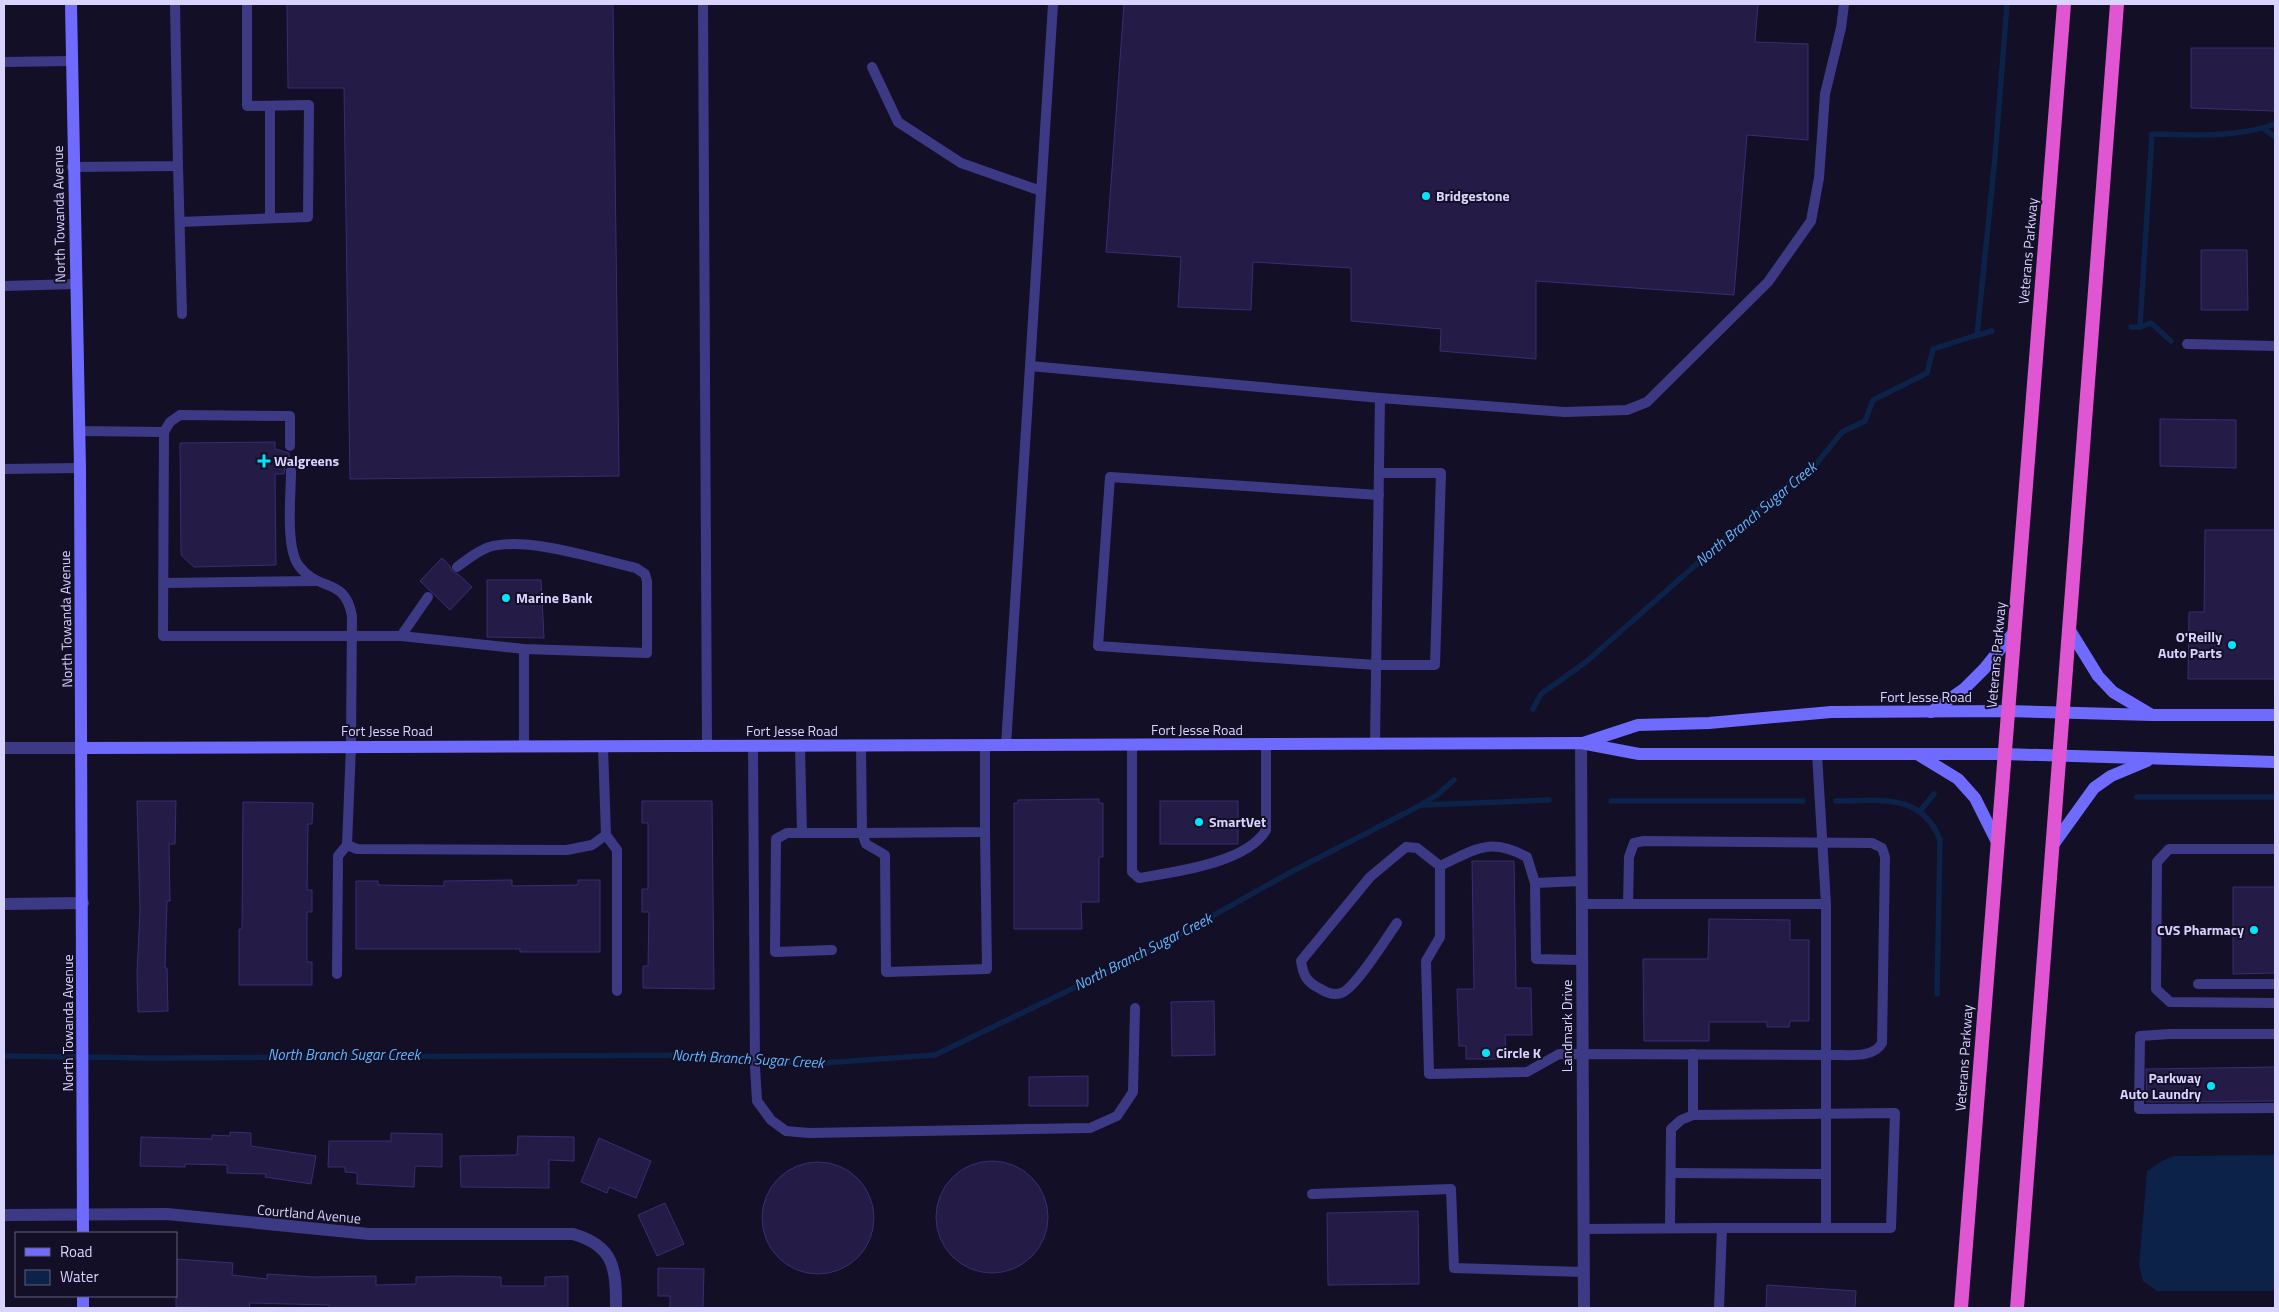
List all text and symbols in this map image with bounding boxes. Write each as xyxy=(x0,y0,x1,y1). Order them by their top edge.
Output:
street label: North Towanda Avenue xyxy=(47,145,70,283)
place label: Bridgestone xyxy=(1436,185,1510,206)
marker: Bridgestone xyxy=(1420,190,1432,202)
street label: Veterans Parkway xyxy=(2012,197,2043,305)
place label: Walgreens xyxy=(274,450,339,471)
water label: North Branch Sugar Creek xyxy=(1690,454,1823,571)
marker: Walgreens xyxy=(258,455,270,467)
street label: North Towanda Avenue xyxy=(54,550,77,688)
place label: Marine Bank xyxy=(516,587,593,608)
marker: Marine Bank xyxy=(500,592,512,604)
street label: Veterans Parkway xyxy=(1980,601,2011,709)
place label: O'Reilly Auto Parts xyxy=(2158,626,2222,663)
marker: O'Reilly Auto Parts xyxy=(2226,639,2238,651)
street label: Fort Jesse Road xyxy=(1880,686,1972,707)
street label: Fort Jesse Road xyxy=(1151,719,1243,740)
street label: Fort Jesse Road xyxy=(341,720,433,741)
street label: Fort Jesse Road xyxy=(746,720,838,741)
place label: SmartVet xyxy=(1209,811,1266,832)
marker: SmartVet xyxy=(1193,816,1205,828)
water label: North Branch Sugar Creek xyxy=(1070,906,1218,996)
place label: CVS Pharmacy xyxy=(2157,919,2244,940)
marker: CVS Pharmacy xyxy=(2248,924,2260,936)
street label: North Towanda Avenue xyxy=(57,955,78,1091)
street label: Landmark Drive xyxy=(1556,980,1577,1072)
street label: Veterans Parkway xyxy=(1949,1004,1978,1112)
place label: Circle K xyxy=(1496,1042,1542,1063)
water label: North Branch Sugar Creek xyxy=(268,1043,422,1066)
water label: North Branch Sugar Creek xyxy=(671,1043,827,1074)
marker: Circle K xyxy=(1480,1047,1492,1059)
place label: Parkway Auto Laundry xyxy=(2120,1067,2201,1104)
marker: Parkway Auto Laundry xyxy=(2205,1080,2217,1092)
street label: Courtland Avenue xyxy=(256,1199,362,1228)
legend xyxy=(15,1232,178,1297)
text: Road xyxy=(60,1240,92,1263)
text: Water xyxy=(60,1265,99,1288)

